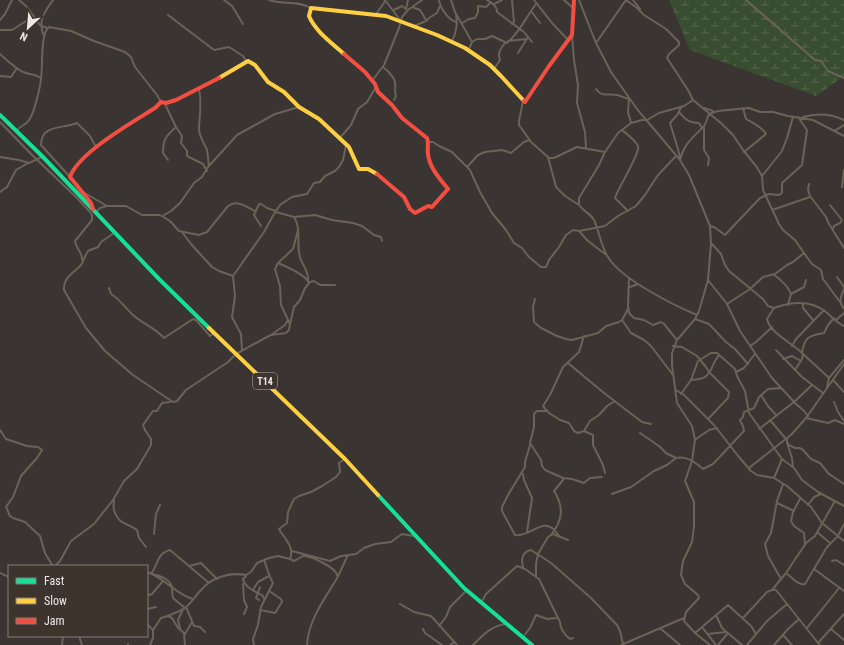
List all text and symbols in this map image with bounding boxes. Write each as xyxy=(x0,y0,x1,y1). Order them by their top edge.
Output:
north arrow xyxy=(8,8,48,48)
text: N xyxy=(18,29,30,44)
road number: T14 xyxy=(253,373,277,389)
legend xyxy=(8,565,148,637)
text: Fast xyxy=(44,574,65,588)
text: Slow xyxy=(44,594,67,608)
text: Jam xyxy=(44,614,65,628)

